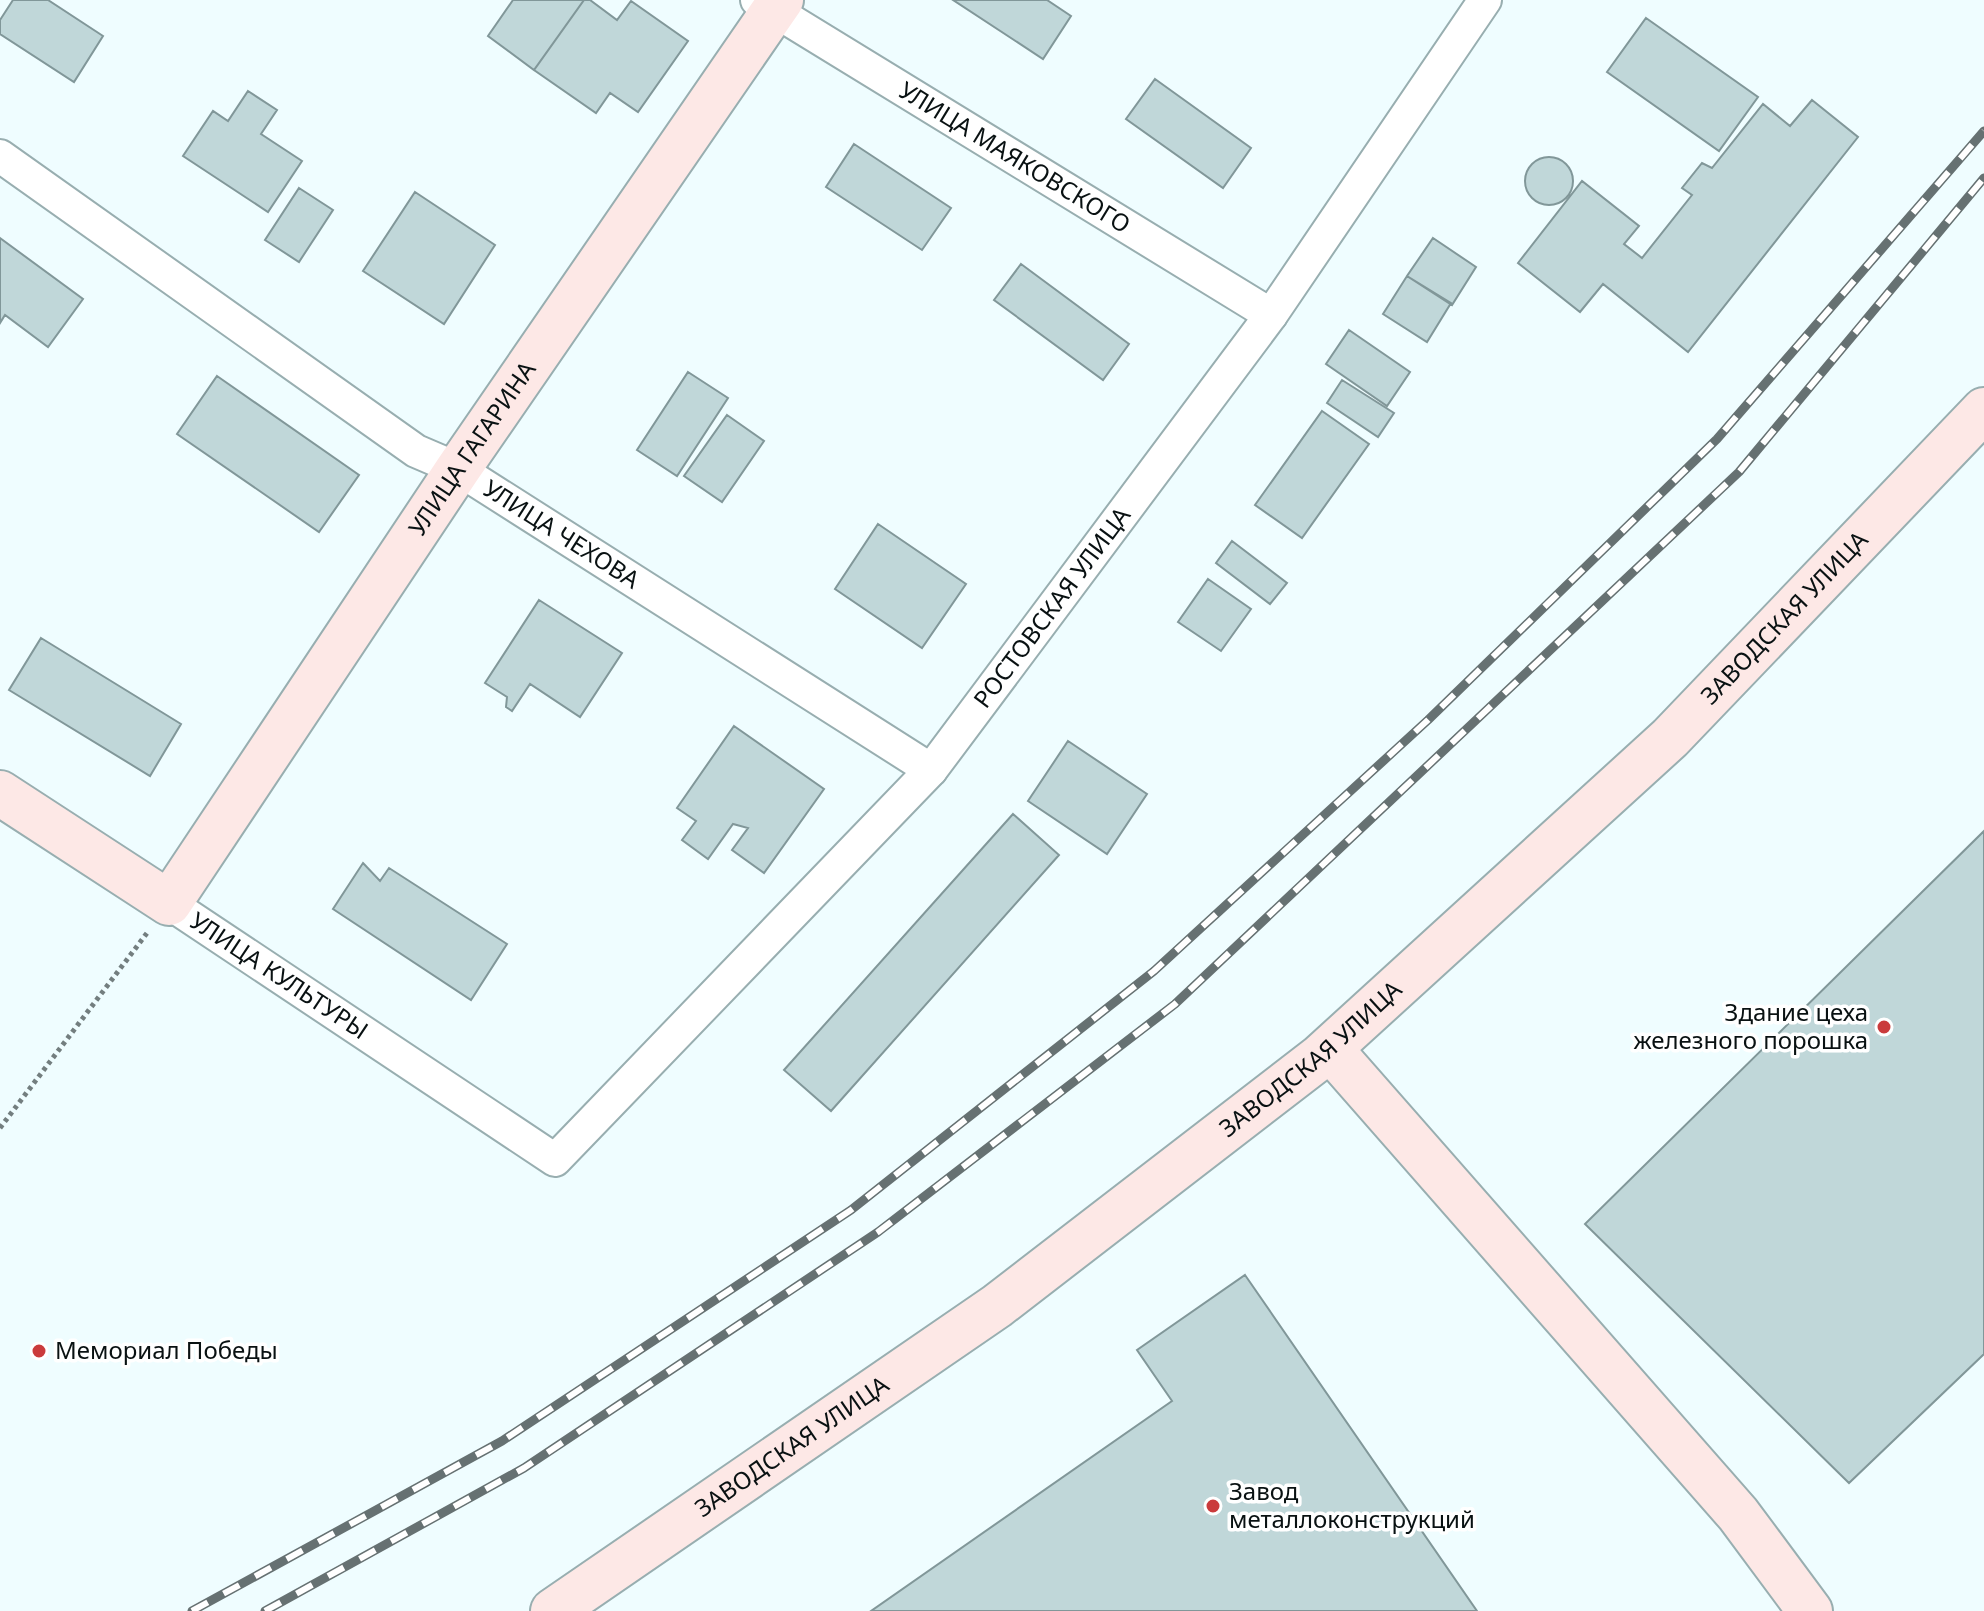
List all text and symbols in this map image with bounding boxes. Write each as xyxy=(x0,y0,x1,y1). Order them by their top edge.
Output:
street label: УЛИЦА МАЯКОВСКОГО xyxy=(893,73,1137,240)
street label: УЛИЦА ГАГАРИНА xyxy=(400,354,543,542)
street label: УЛИЦА ЧЕХОВА xyxy=(478,471,647,596)
street label: РОСТОВСКАЯ УЛИЦА xyxy=(965,499,1137,714)
street label: ЗАВОДСКАЯ УЛИЦА xyxy=(1693,523,1875,711)
street label: УЛИЦА КУЛЬТУРЫ xyxy=(184,904,375,1046)
street label: ЗАВОДСКАЯ УЛИЦА xyxy=(1212,972,1409,1144)
place label: Здание цеха железного порошка xyxy=(1634,995,1868,1056)
marker: Здание цеха железного порошка xyxy=(1875,1018,1893,1036)
place label: Мемориал Победы xyxy=(55,1333,278,1366)
marker: Мемориал Победы xyxy=(30,1342,48,1360)
street label: ЗАВОДСКАЯ УЛИЦА xyxy=(688,1367,895,1524)
place label: Завод металлоконструкций xyxy=(1229,1474,1475,1535)
marker: Завод металлоконструкций xyxy=(1204,1497,1222,1515)

